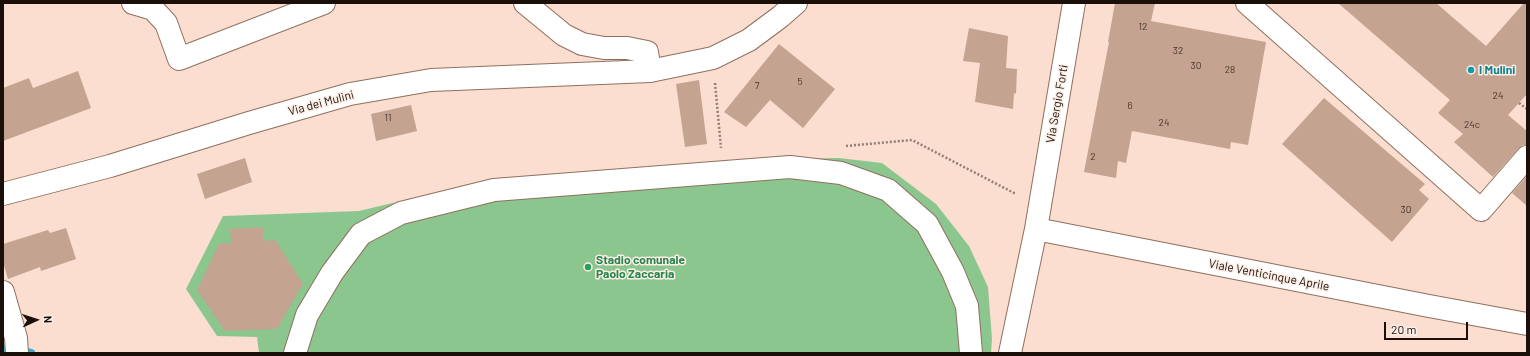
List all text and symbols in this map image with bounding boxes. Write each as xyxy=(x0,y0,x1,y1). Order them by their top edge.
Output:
house number: 12 xyxy=(1139,21,1147,33)
house number: 32 xyxy=(1173,45,1183,57)
house number: 30 xyxy=(1191,60,1201,72)
place label: I Mulini xyxy=(1479,63,1515,77)
street label: Via Sergio Forti xyxy=(1043,64,1071,144)
house number: 28 xyxy=(1225,64,1235,76)
marker: I Mulini xyxy=(1466,65,1476,75)
house number: 5 xyxy=(797,76,803,88)
house number: 7 xyxy=(755,80,759,92)
street label: Via dei Mulini xyxy=(287,87,355,119)
house number: 24 xyxy=(1493,90,1503,102)
house number: 6 xyxy=(1127,100,1133,112)
house number: 11 xyxy=(384,112,392,124)
house number: 24 xyxy=(1159,117,1169,129)
house number: 24c xyxy=(1464,119,1480,131)
house number: 2 xyxy=(1090,151,1096,163)
house number: 30 xyxy=(1401,204,1411,216)
place label: Stadio comunale Paolo Zaccaria xyxy=(596,253,685,281)
street label: Viale Venticinque Aprile xyxy=(1207,256,1331,294)
marker: Stadio comunale Paolo Zaccaria xyxy=(583,262,593,272)
north arrow xyxy=(16,300,56,340)
scale bar xyxy=(1386,314,1470,340)
text: N xyxy=(42,315,55,323)
text: 20 m xyxy=(1391,322,1417,336)

